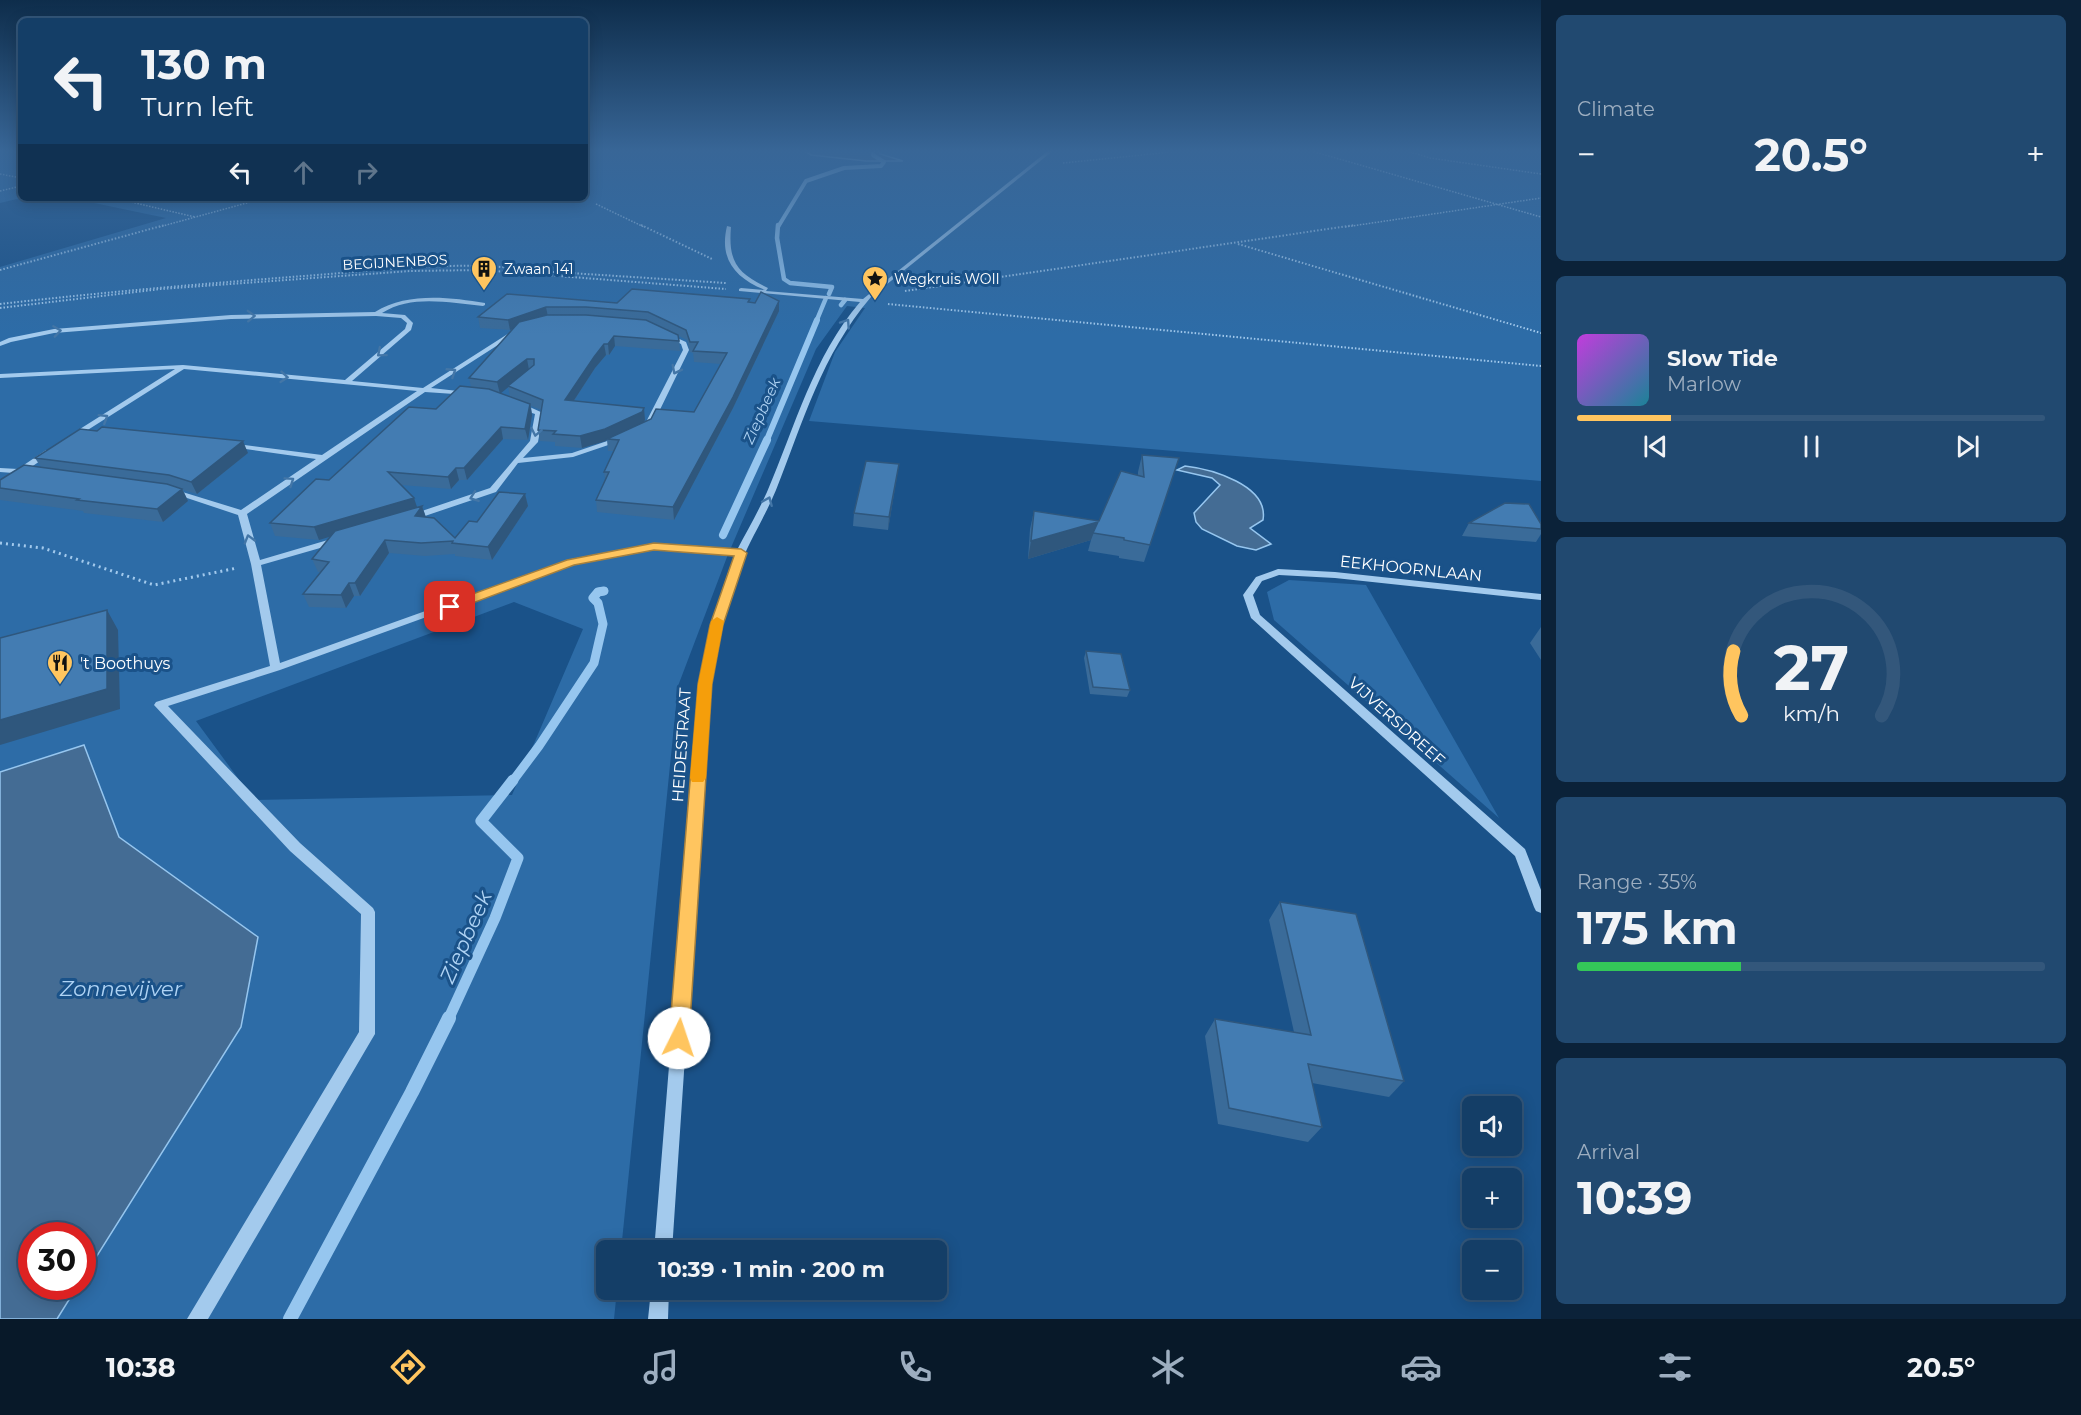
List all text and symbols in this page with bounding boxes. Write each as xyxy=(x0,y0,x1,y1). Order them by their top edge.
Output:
text: 130 m xyxy=(141,38,267,90)
icon: left xyxy=(42,42,120,120)
text: Turn left xyxy=(141,90,254,123)
text: Climate xyxy=(1577,97,1655,121)
text: 20.5° xyxy=(1754,127,1868,182)
text: − xyxy=(1577,134,1596,174)
text: + xyxy=(2026,134,2045,174)
icon: left xyxy=(224,156,257,189)
icon: ahead xyxy=(287,156,320,189)
icon: right xyxy=(350,156,383,189)
street label: BEGIJNENBOS xyxy=(342,250,448,274)
building icon: Zwaan 141 xyxy=(469,254,499,292)
place label: Zwaan 141 xyxy=(504,260,574,278)
place icon: Wegkruis WOII xyxy=(860,264,890,302)
place label: Wegkruis WOII xyxy=(894,270,1000,288)
one-way arrow xyxy=(246,310,255,322)
one-way arrow xyxy=(839,319,850,330)
one-way arrow xyxy=(52,326,61,338)
one-way arrow xyxy=(377,345,388,356)
text: Slow Tide xyxy=(1667,345,1778,372)
one-way arrow xyxy=(672,364,683,374)
one-way arrow xyxy=(446,367,456,379)
one-way arrow xyxy=(279,370,288,383)
text: Marlow xyxy=(1667,372,1741,396)
water label: Ziepbeek xyxy=(738,374,785,448)
one-way arrow xyxy=(98,413,108,425)
one-way arrow xyxy=(530,427,543,437)
icon: previous xyxy=(1639,430,1672,463)
icon: pause xyxy=(1795,430,1828,463)
icon: next xyxy=(1951,430,1984,463)
one-way arrow xyxy=(284,477,295,488)
one-way arrow xyxy=(469,490,480,502)
one-way arrow xyxy=(761,496,773,507)
one-way arrow xyxy=(244,534,256,545)
street label: EEKHOORNLAAN xyxy=(1339,552,1483,585)
pin xyxy=(424,581,475,632)
icon: arrive xyxy=(433,590,466,623)
text: 27 xyxy=(1773,631,1849,707)
restaurant icon: 't Boothuys xyxy=(45,648,75,686)
place label: 't Boothuys xyxy=(80,654,171,673)
street label: VIJVERSDREEF xyxy=(1345,673,1449,770)
street label: HEIDESTRAAT xyxy=(668,686,695,803)
text: km/h xyxy=(1782,701,1840,727)
text: Range · 35% xyxy=(1577,870,1697,894)
water label: Ziepbeek xyxy=(434,885,498,988)
text: 175 km xyxy=(1577,900,1738,955)
water label: Zonnevijver xyxy=(59,976,183,1001)
position arrow xyxy=(647,1006,711,1070)
map controls xyxy=(1462,1096,1522,1300)
button: sound xyxy=(1462,1096,1522,1156)
text: Arrival xyxy=(1577,1140,1640,1164)
button: + xyxy=(1462,1168,1522,1228)
text: 10:39 xyxy=(1577,1170,1692,1225)
speed limit sign: 30 xyxy=(18,1222,96,1300)
button: − xyxy=(1462,1240,1522,1300)
text: 10:39 · 1 min · 200 m xyxy=(658,1256,885,1283)
icon: directions xyxy=(387,1346,429,1388)
icon: music xyxy=(640,1346,682,1388)
icon: phone xyxy=(894,1346,936,1388)
icon: climate xyxy=(1147,1346,1189,1388)
icon: car xyxy=(1400,1346,1442,1388)
icon: filters xyxy=(1654,1346,1696,1388)
text: 10:38 xyxy=(106,1351,175,1384)
text: 20.5° xyxy=(1907,1351,1975,1384)

